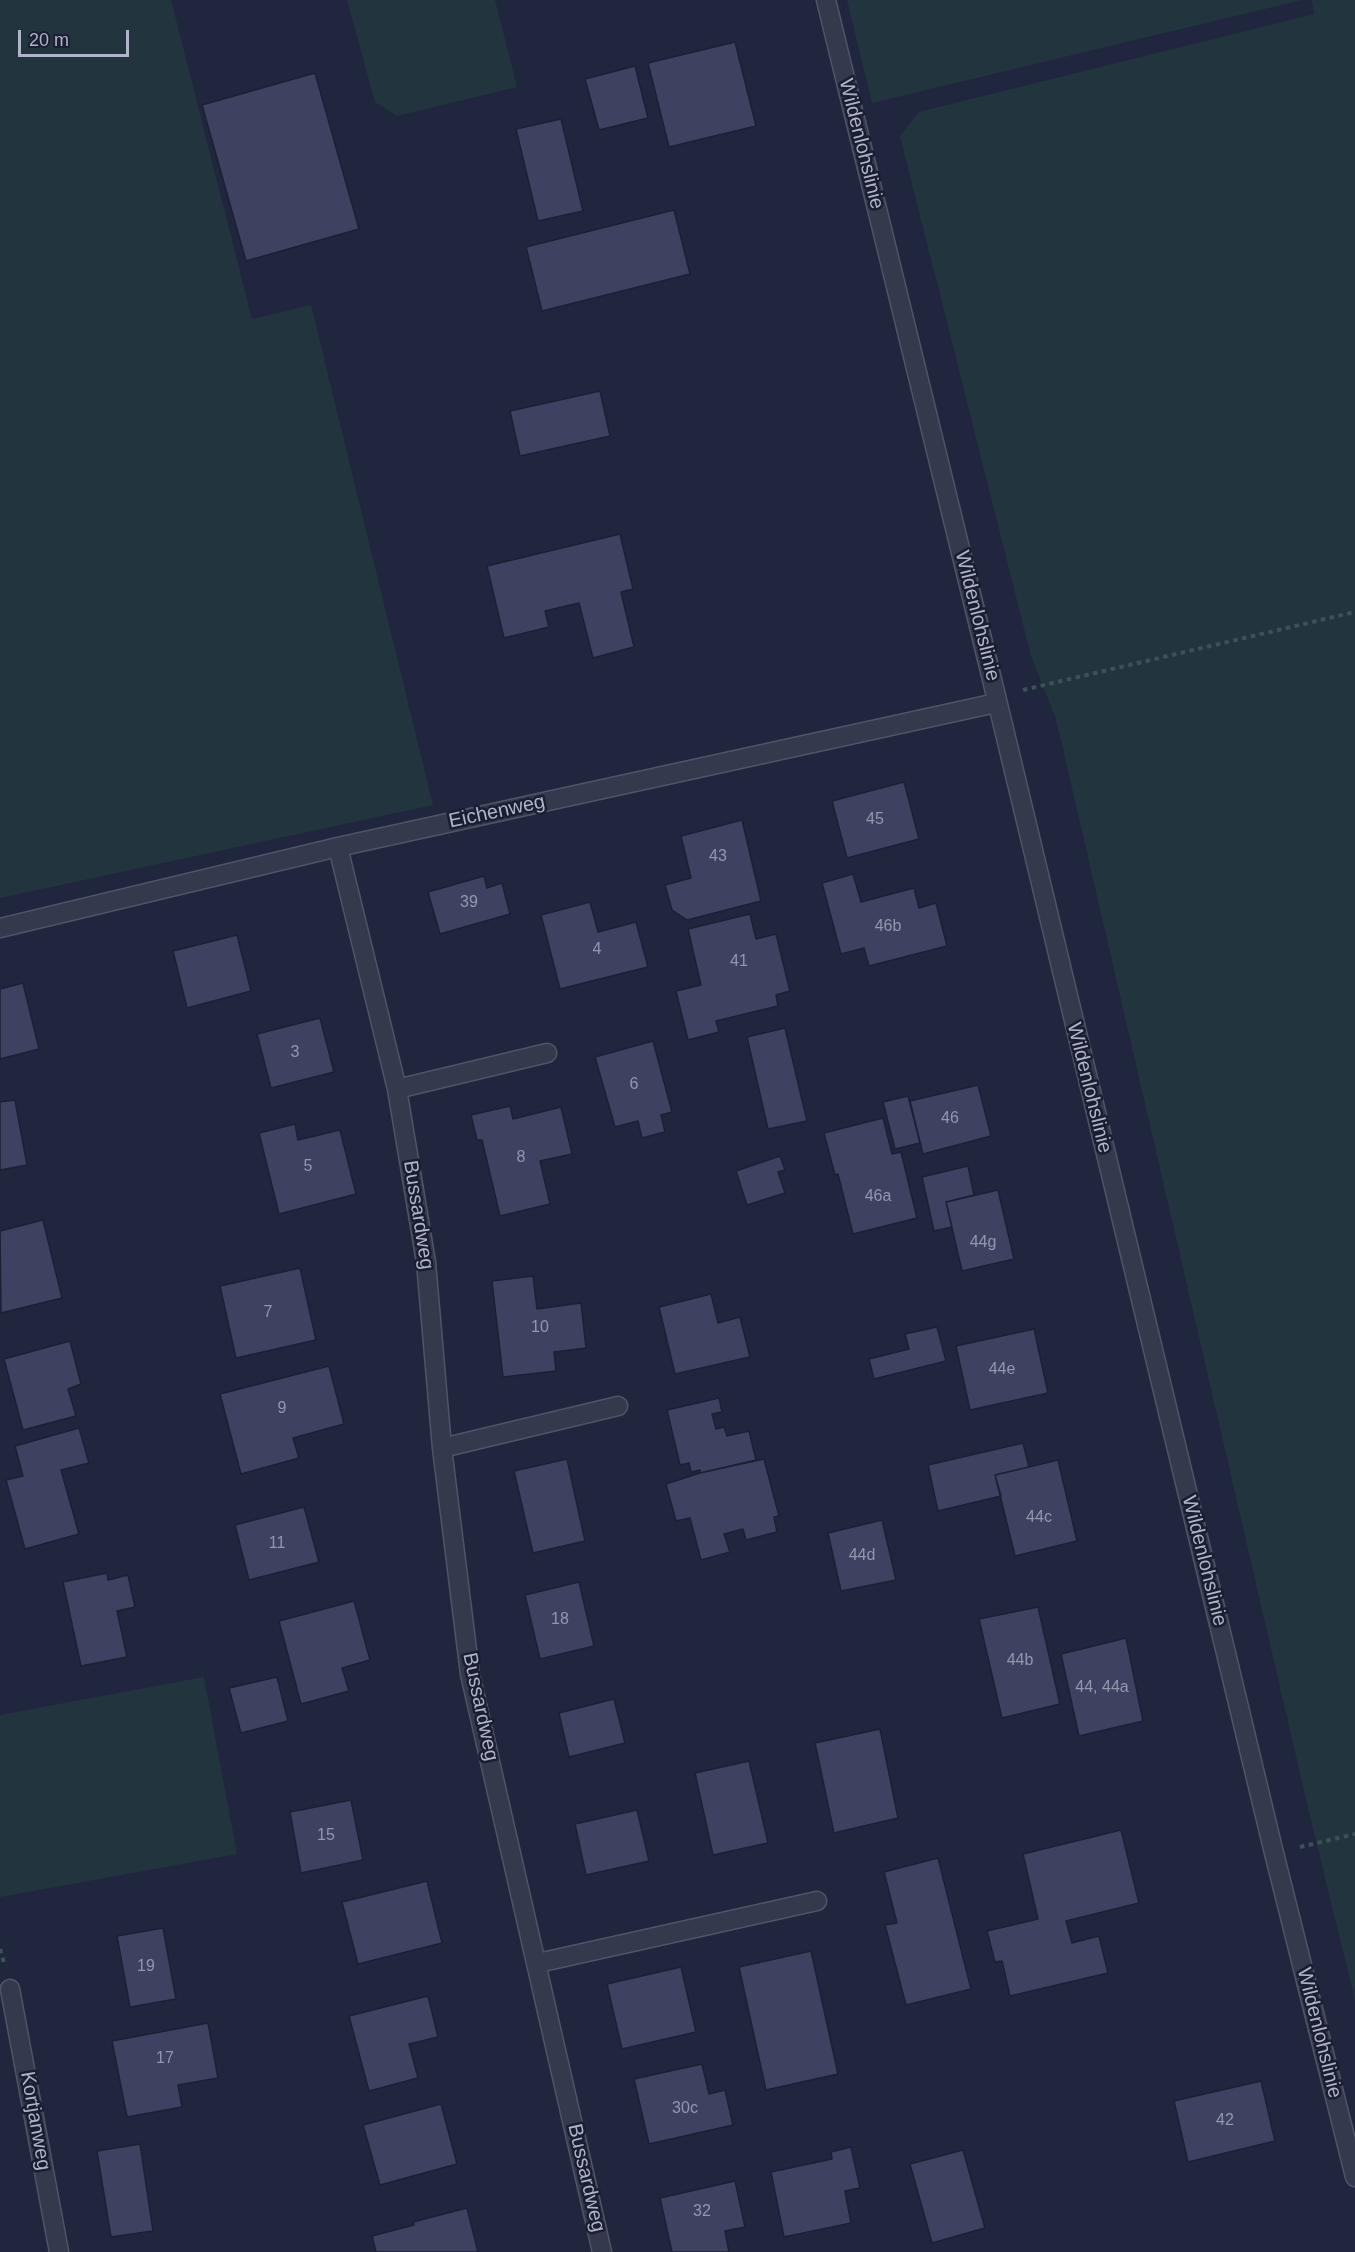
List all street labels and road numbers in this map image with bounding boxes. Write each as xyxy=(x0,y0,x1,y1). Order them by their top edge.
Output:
street label: Wildenlohslinie xyxy=(833,76,889,212)
street label: Wildenlohslinie xyxy=(949,548,1005,684)
street label: Eichenweg xyxy=(447,790,547,834)
street label: Wildenlohslinie xyxy=(1061,1020,1117,1156)
street label: Bussardweg xyxy=(398,1159,438,1271)
street label: Wildenlohslinie xyxy=(1176,1493,1232,1629)
street label: Bussardweg xyxy=(457,1651,503,1763)
street label: Wildenlohslinie xyxy=(1291,1965,1347,2101)
street label: Kortjanweg xyxy=(14,2070,56,2172)
street label: Bussardweg xyxy=(562,2122,610,2234)

